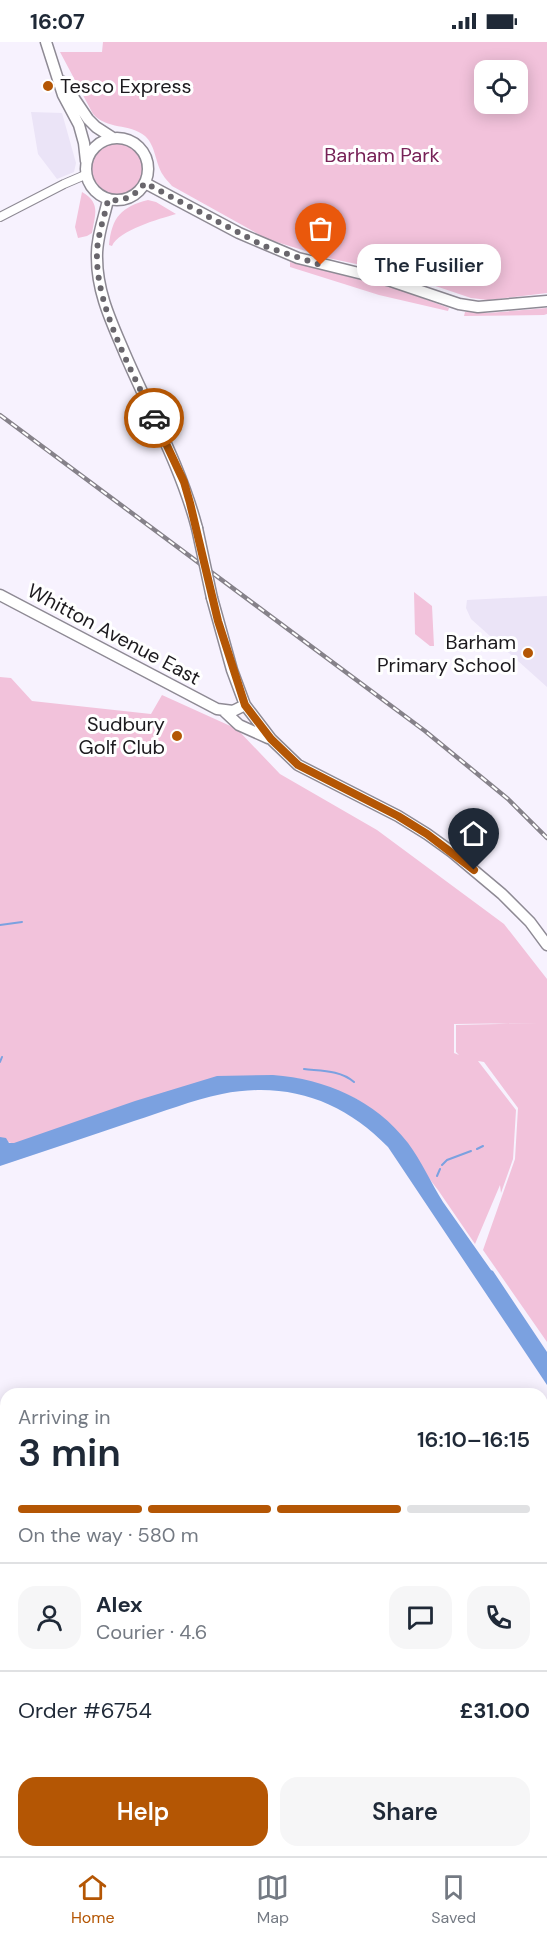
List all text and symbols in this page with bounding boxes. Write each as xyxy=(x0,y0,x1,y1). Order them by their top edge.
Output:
text: 16:07 xyxy=(30,7,85,36)
map controls xyxy=(474,60,528,114)
button: locate xyxy=(474,60,528,114)
place label: Tesco Express xyxy=(60,73,192,99)
marker: Tesco Express xyxy=(41,79,55,93)
park label: Barham Park xyxy=(324,142,440,168)
pin xyxy=(295,203,346,265)
icon: bag xyxy=(304,212,337,245)
callout: The Fusilier xyxy=(357,244,501,286)
text: The Fusilier xyxy=(374,252,484,278)
courier xyxy=(124,388,184,448)
icon: car xyxy=(138,402,171,435)
street label: Whitton Avenue East xyxy=(23,577,205,691)
place label: Barham Primary School xyxy=(377,629,516,678)
marker: Barham Primary School xyxy=(521,646,535,660)
place label: Sudbury Golf Club xyxy=(79,711,165,760)
marker: Sudbury Golf Club xyxy=(170,729,184,743)
pin xyxy=(448,808,499,870)
icon: home xyxy=(457,817,490,850)
text: Arriving in xyxy=(18,1404,110,1430)
text: 16:10–16:15 xyxy=(417,1425,530,1454)
text: 3 min xyxy=(18,1427,121,1478)
text: On the way · 580 m xyxy=(18,1522,199,1548)
button: person xyxy=(18,1586,81,1649)
button: chat xyxy=(389,1586,452,1649)
button: phone xyxy=(467,1586,530,1649)
text: Alex xyxy=(96,1590,143,1619)
text: Courier · 4.6 xyxy=(96,1619,207,1645)
text: Order #6754 xyxy=(18,1696,152,1725)
text: £31.00 xyxy=(459,1696,530,1725)
button: Help xyxy=(18,1777,268,1846)
button: Share xyxy=(280,1777,530,1846)
tab: Home xyxy=(71,1871,115,1928)
tab: Map xyxy=(256,1871,289,1928)
tab: Saved xyxy=(431,1871,476,1928)

